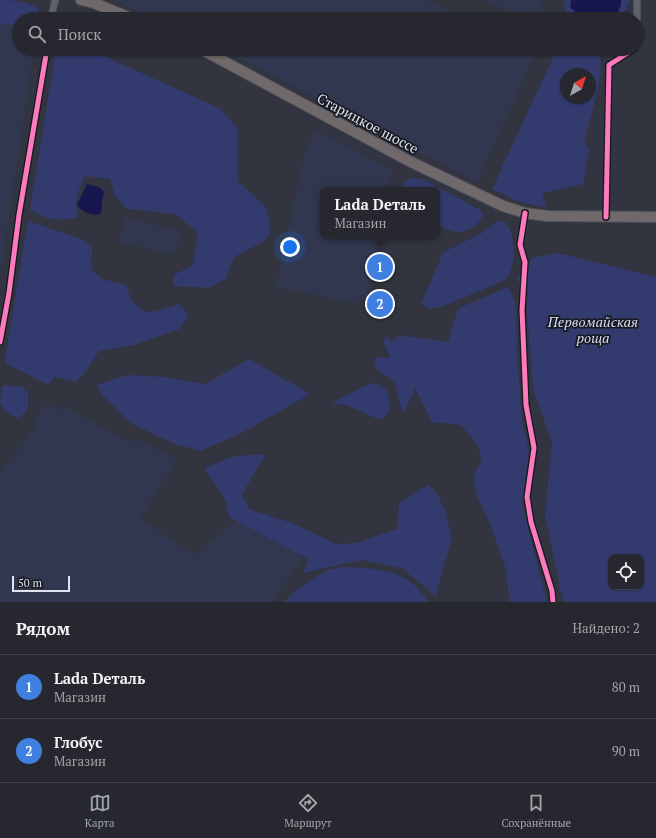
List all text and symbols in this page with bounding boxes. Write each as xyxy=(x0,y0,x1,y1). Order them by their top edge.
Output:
search box xyxy=(12,12,644,56)
icon: search xyxy=(26,23,48,45)
text: Поиск xyxy=(58,24,101,44)
north arrow xyxy=(560,68,596,104)
street label: Старицкое шоссе xyxy=(314,88,422,158)
popup xyxy=(320,187,440,239)
text: Lada Dеталь xyxy=(334,194,426,214)
text: Магазин xyxy=(334,214,386,232)
your location xyxy=(280,237,300,257)
pin: 1 xyxy=(367,252,393,282)
pin: 2 xyxy=(367,289,393,319)
park label: Первомайская роща xyxy=(547,312,638,347)
map controls xyxy=(608,554,644,590)
button: locate xyxy=(608,554,644,590)
scale bar xyxy=(12,574,70,593)
text: 50 m xyxy=(18,576,42,590)
text: Рядом xyxy=(16,617,70,640)
text: Найдено: 2 xyxy=(573,619,640,637)
text: Lada Dеталь xyxy=(54,668,145,688)
text: 1 xyxy=(25,678,33,696)
text: 80 m xyxy=(612,678,640,696)
text: Магазин xyxy=(54,688,106,706)
text: Глобус xyxy=(54,732,103,752)
text: 2 xyxy=(25,742,33,760)
text: 90 m xyxy=(612,742,640,760)
text: Магазин xyxy=(54,752,106,770)
tab: Карта xyxy=(85,792,115,830)
tab: Маршрут xyxy=(284,792,332,830)
tab: Сохранённые xyxy=(501,792,571,830)

